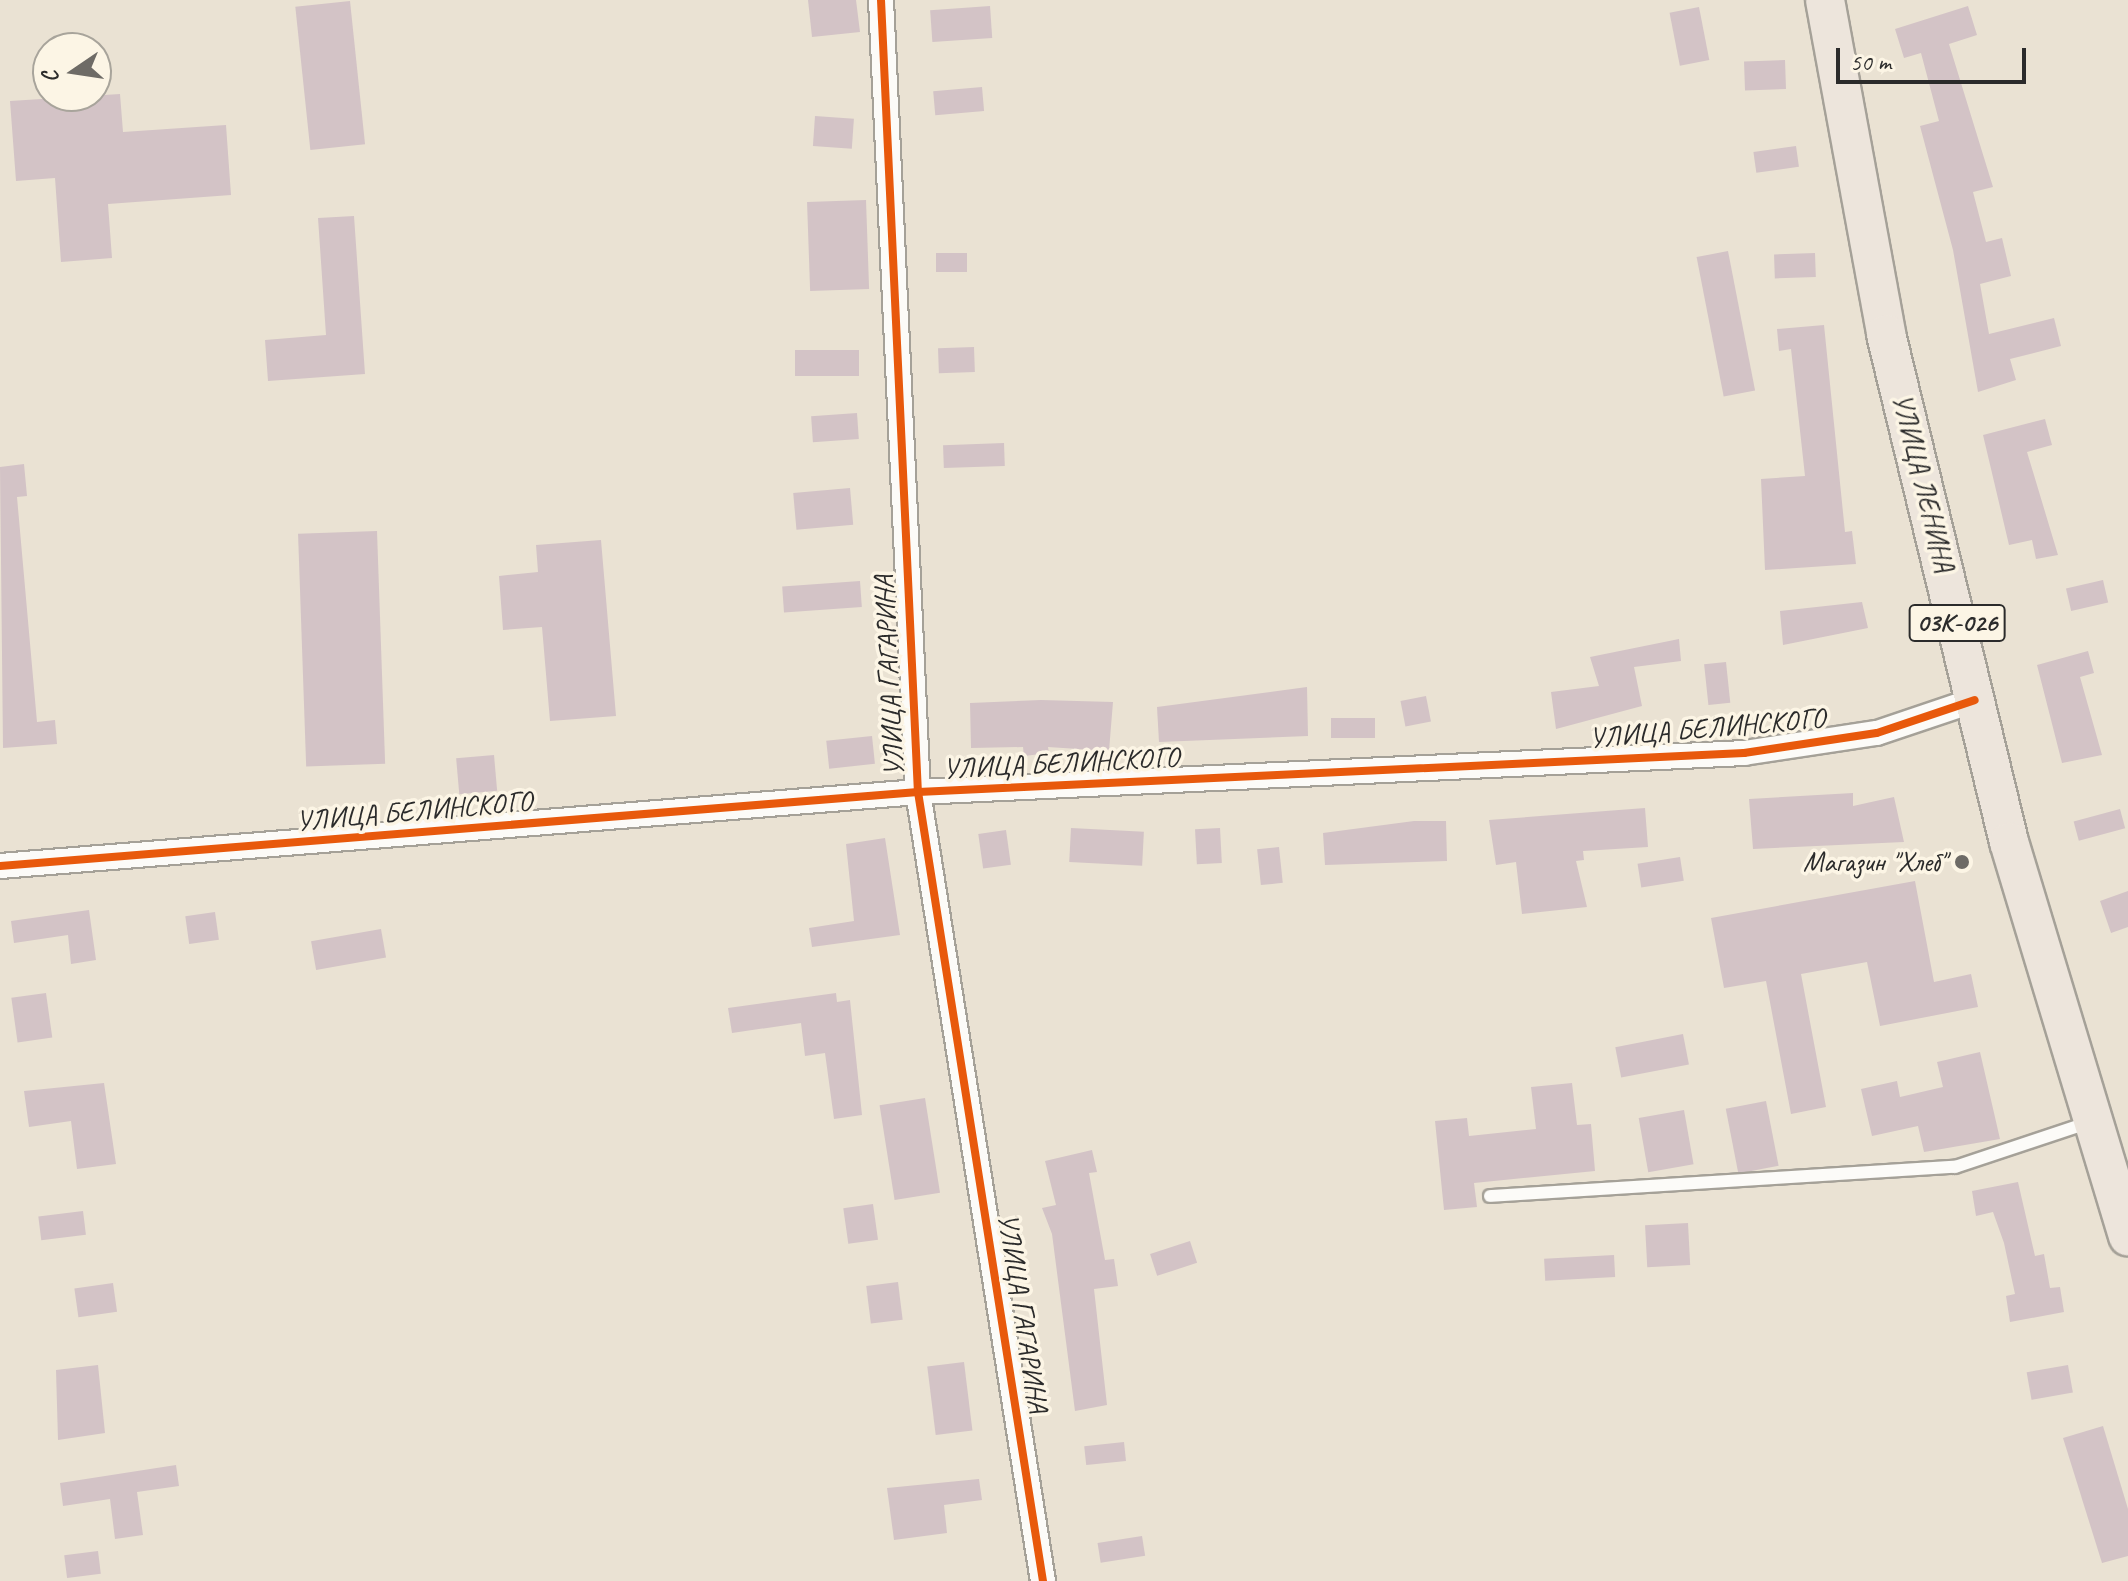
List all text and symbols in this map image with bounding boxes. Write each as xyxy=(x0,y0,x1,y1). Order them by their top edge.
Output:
north arrow xyxy=(32,32,112,112)
scale bar xyxy=(1840,32,2030,82)
text: 50 m xyxy=(1850,47,1891,77)
text: С xyxy=(36,69,65,85)
street label: УЛИЦА ЛЕНИНА xyxy=(1885,390,1961,576)
street label: УЛИЦА ГАГАРИНА xyxy=(867,574,911,778)
road number: 03К-026 xyxy=(1907,601,2007,645)
street label: УЛИЦА БЕЛИНСКОГО xyxy=(1589,701,1825,755)
street label: УЛИЦА БЕЛИНСКОГО xyxy=(943,740,1179,786)
street label: УЛИЦА БЕЛИНСКОГО xyxy=(296,784,532,838)
place label: Магазин "Хлеб" xyxy=(1803,845,1946,879)
marker: Магазин "Хлеб" xyxy=(1953,853,1971,871)
street label: УЛИЦА ГАГАРИНА xyxy=(991,1211,1055,1415)

